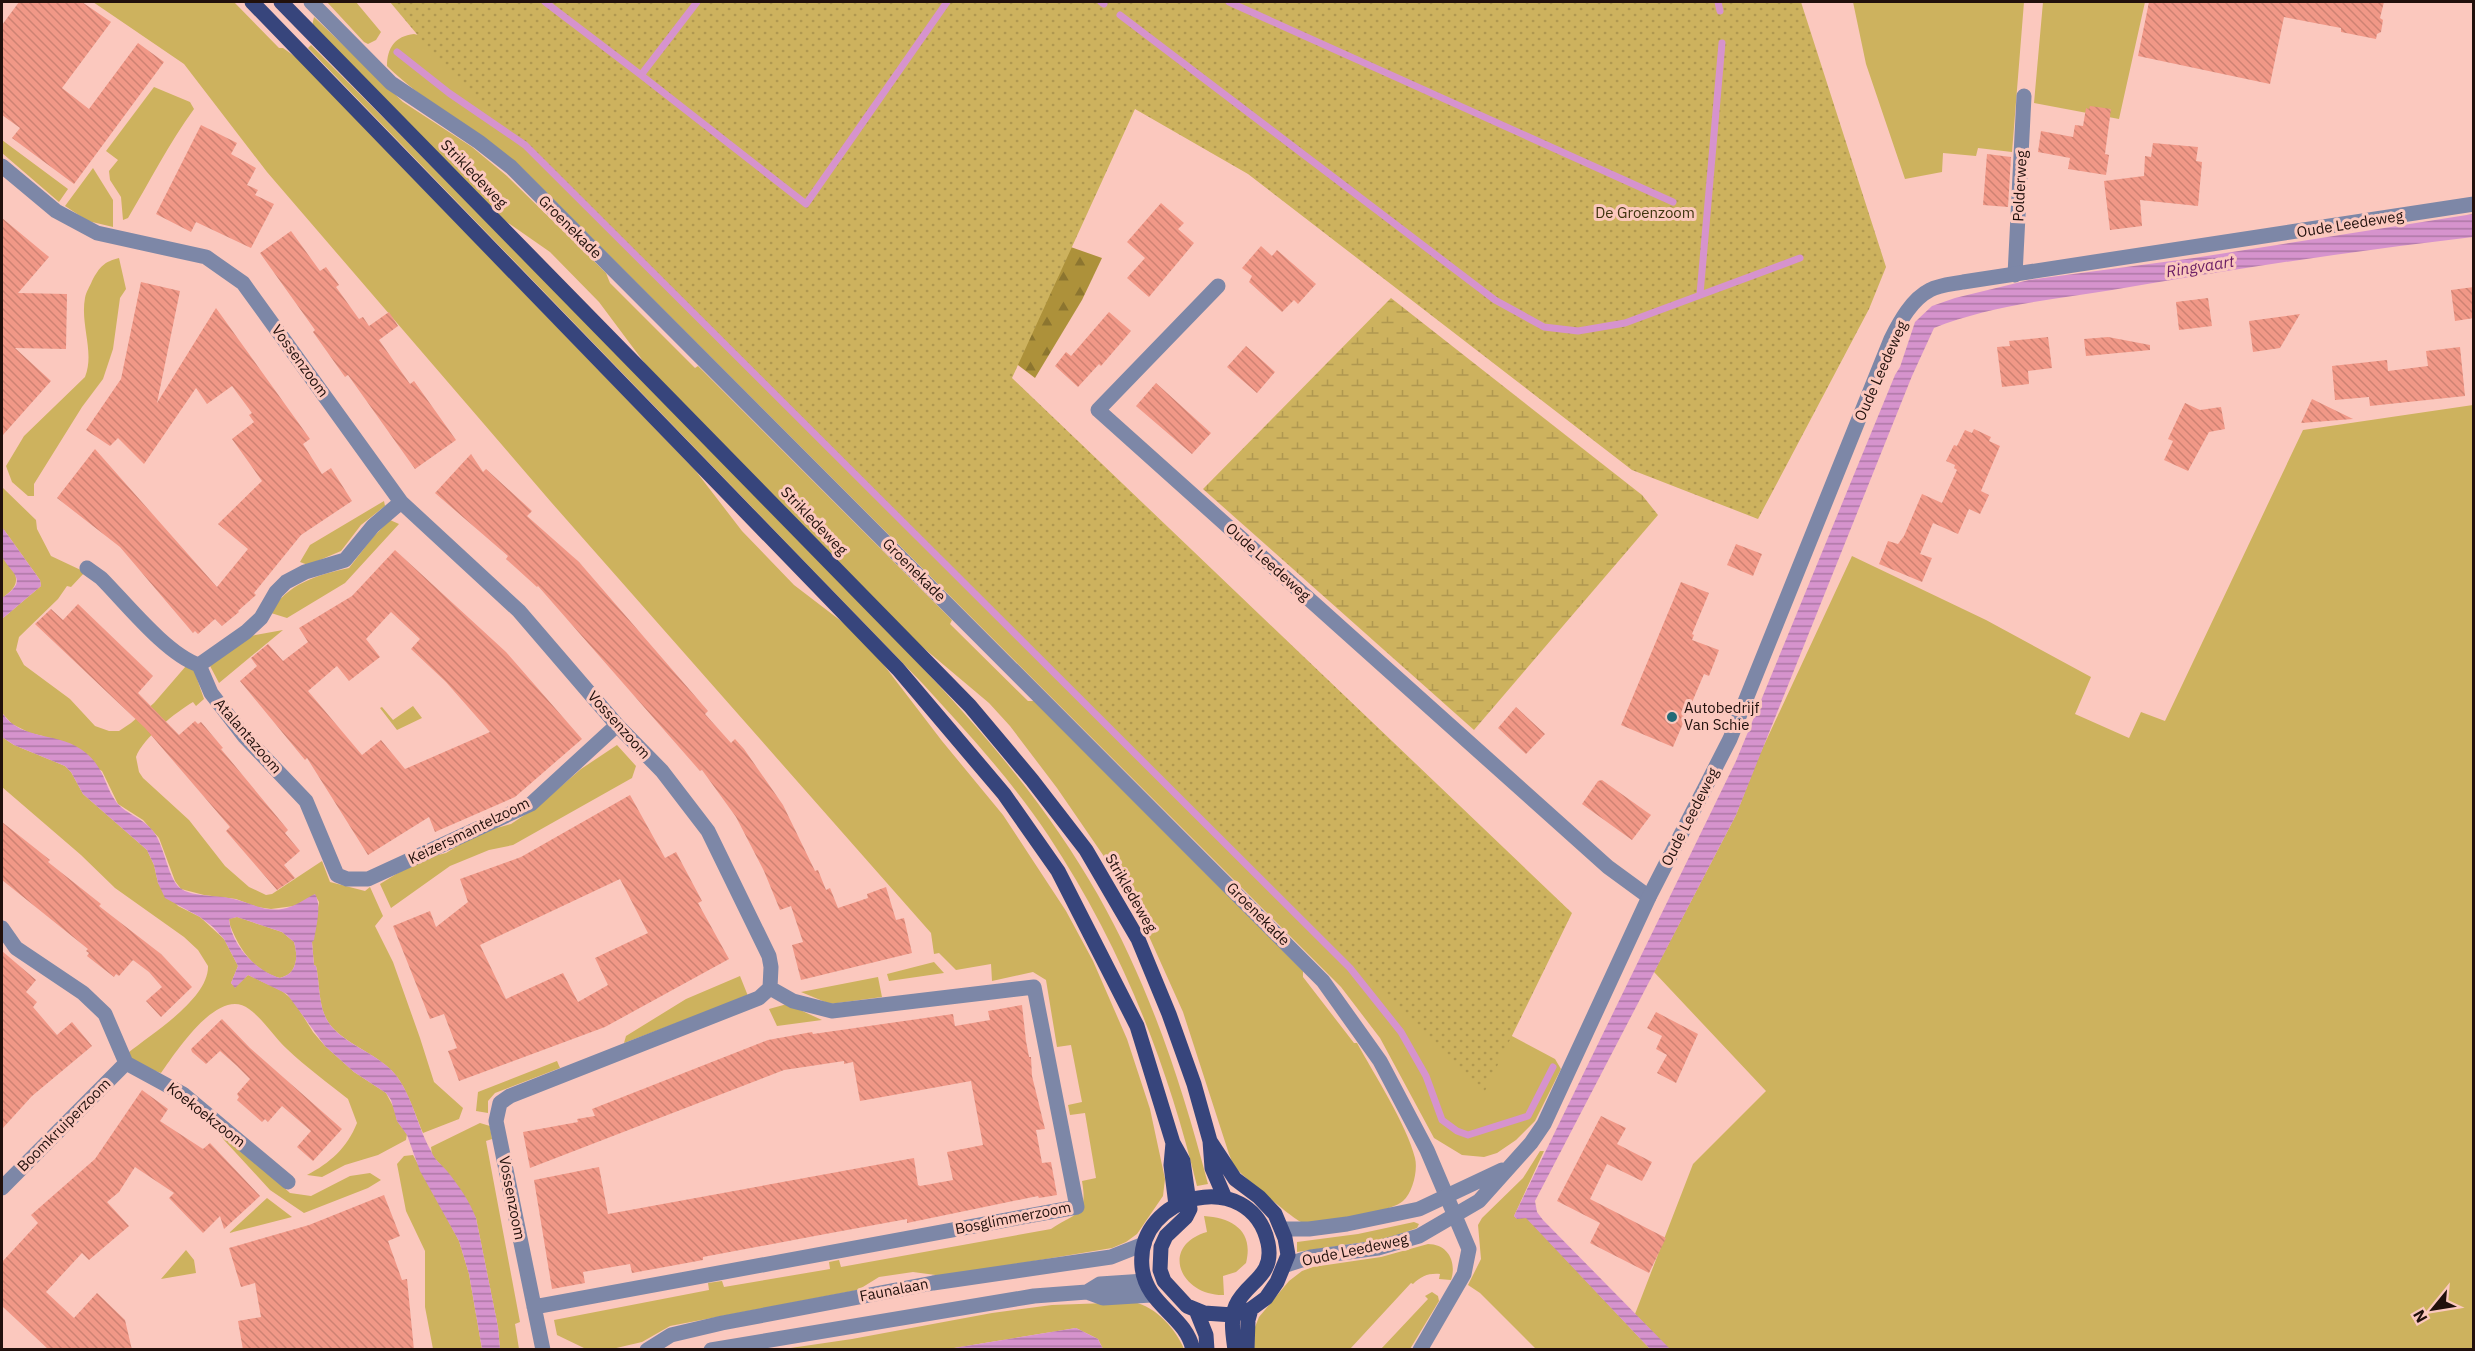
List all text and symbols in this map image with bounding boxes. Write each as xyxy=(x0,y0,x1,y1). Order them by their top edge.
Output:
street label: Strikledeweg xyxy=(437,135,512,212)
street label: Polderweg xyxy=(2008,150,2031,222)
street label: Groenekade xyxy=(535,191,606,262)
park label: De Groenzoom xyxy=(1595,203,1695,222)
street label: Oude Leedeweg xyxy=(2295,206,2405,241)
water label: Ringvaart xyxy=(2165,251,2236,281)
street label: Oude Leedeweg xyxy=(1850,318,1911,424)
street label: Vossenzoom xyxy=(268,321,333,401)
street label: Strikledeweg xyxy=(777,482,852,559)
street label: Oude Leedeweg xyxy=(1222,518,1315,605)
street label: Groenekade xyxy=(879,534,950,605)
street label: Vossenzoom xyxy=(584,687,655,763)
street label: Atalantazoom xyxy=(211,694,286,777)
place label: Autobedrijf Van Schie xyxy=(1684,698,1759,734)
marker: Autobedrijf Van Schie xyxy=(1665,710,1679,724)
street label: Oude Leedeweg xyxy=(1657,764,1723,869)
street label: Keizersmantelzoom xyxy=(405,793,533,868)
street label: Strikledeweg xyxy=(1101,850,1162,936)
street label: Groenekade xyxy=(1223,878,1294,949)
street label: Boomkruiperzoom xyxy=(13,1074,114,1175)
street label: Koekoekzoom xyxy=(163,1078,249,1151)
street label: Vossenzoom xyxy=(495,1154,530,1241)
street label: Bosglimmerzoom xyxy=(953,1197,1073,1238)
street label: Oude Leedeweg xyxy=(1300,1229,1410,1270)
street label: Faunalaan xyxy=(858,1274,930,1305)
north arrow xyxy=(2403,1279,2463,1339)
text: N xyxy=(2408,1306,2432,1327)

